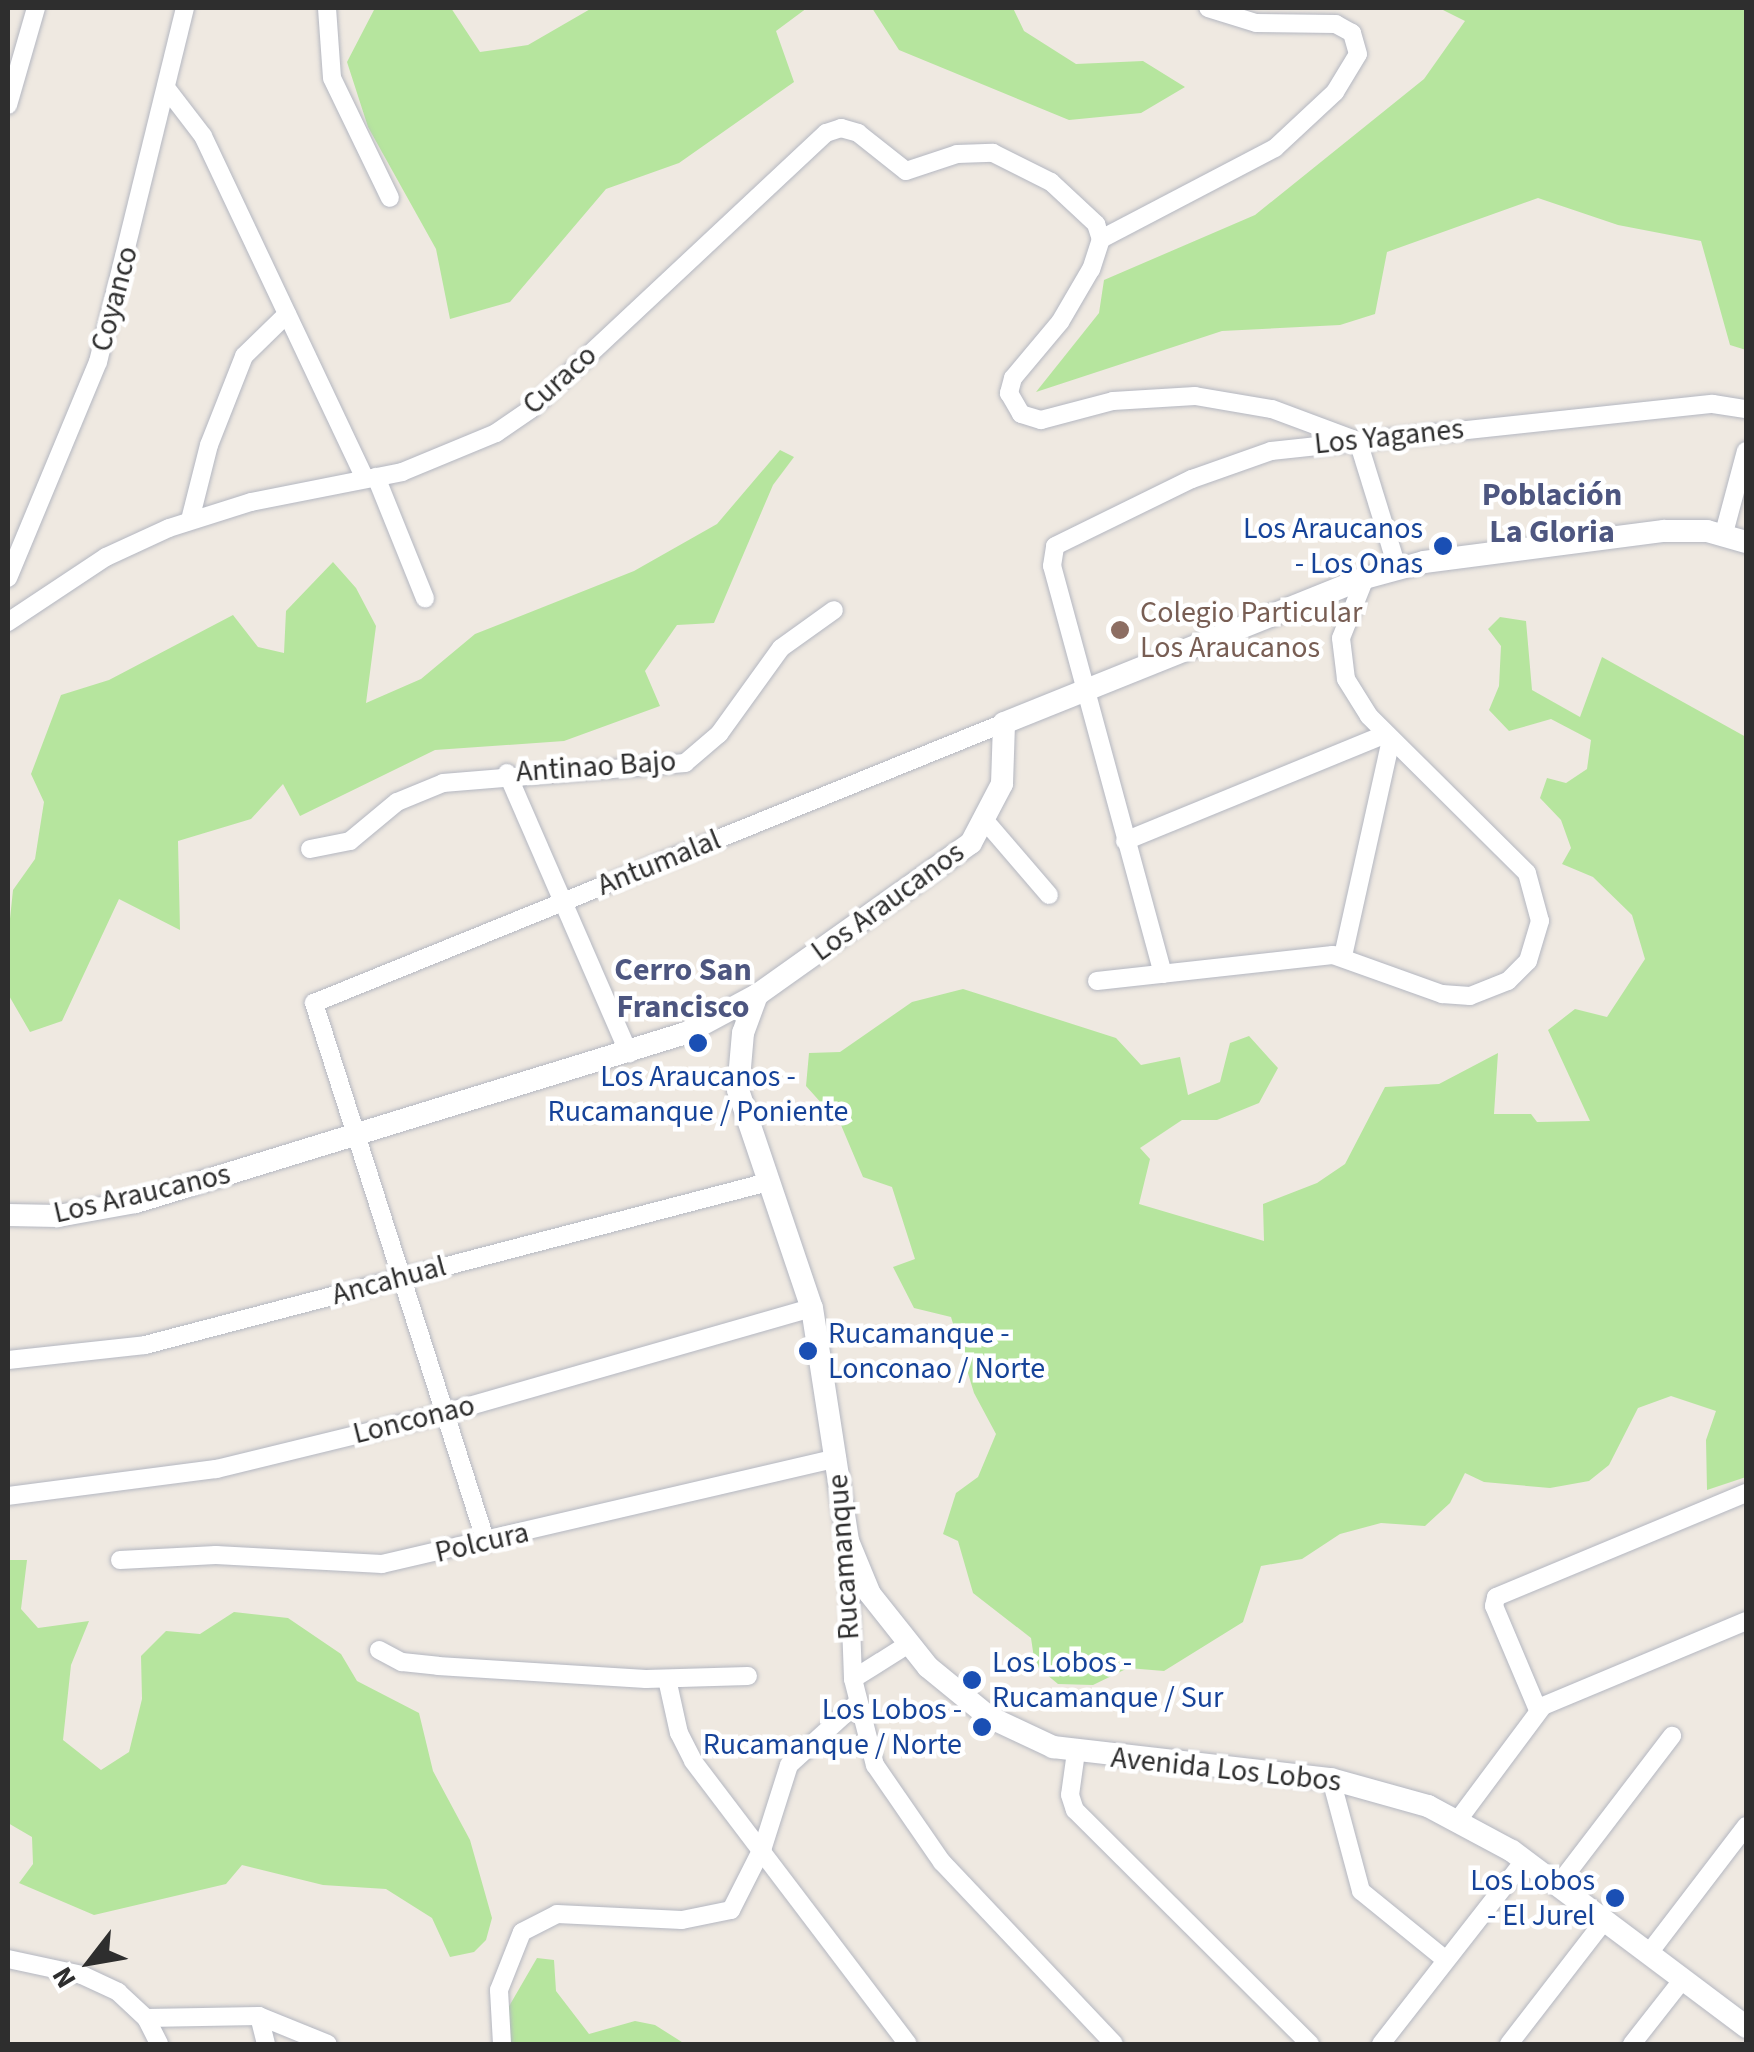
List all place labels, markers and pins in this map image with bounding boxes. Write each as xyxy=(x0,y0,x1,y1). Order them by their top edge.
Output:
place label: Los Araucanos - Los Onas xyxy=(1243,511,1423,582)
marker: Los Araucanos - Los Onas xyxy=(1432,535,1454,557)
place label: Colegio Particular Los Araucanos xyxy=(1140,595,1362,666)
marker: Colegio Particular Los Araucanos xyxy=(1109,619,1131,641)
marker: Los Araucanos - Rucamanque / Poniente xyxy=(687,1032,709,1054)
place label: Los Araucanos - Rucamanque / Poniente xyxy=(548,1059,848,1130)
place label: Rucamanque - Lonconao / Norte xyxy=(828,1316,1045,1386)
marker: Rucamanque - Lonconao / Norte xyxy=(797,1340,819,1362)
place label: Los Lobos - Rucamanque / Sur xyxy=(992,1645,1223,1716)
marker: Los Lobos - Rucamanque / Sur xyxy=(961,1669,983,1691)
place label: Los Lobos - Rucamanque / Norte xyxy=(703,1692,962,1762)
marker: Los Lobos - Rucamanque / Norte xyxy=(971,1716,993,1738)
place label: Los Lobos - El Jurel xyxy=(1470,1863,1595,1934)
marker: Los Lobos - El Jurel xyxy=(1604,1887,1626,1909)

